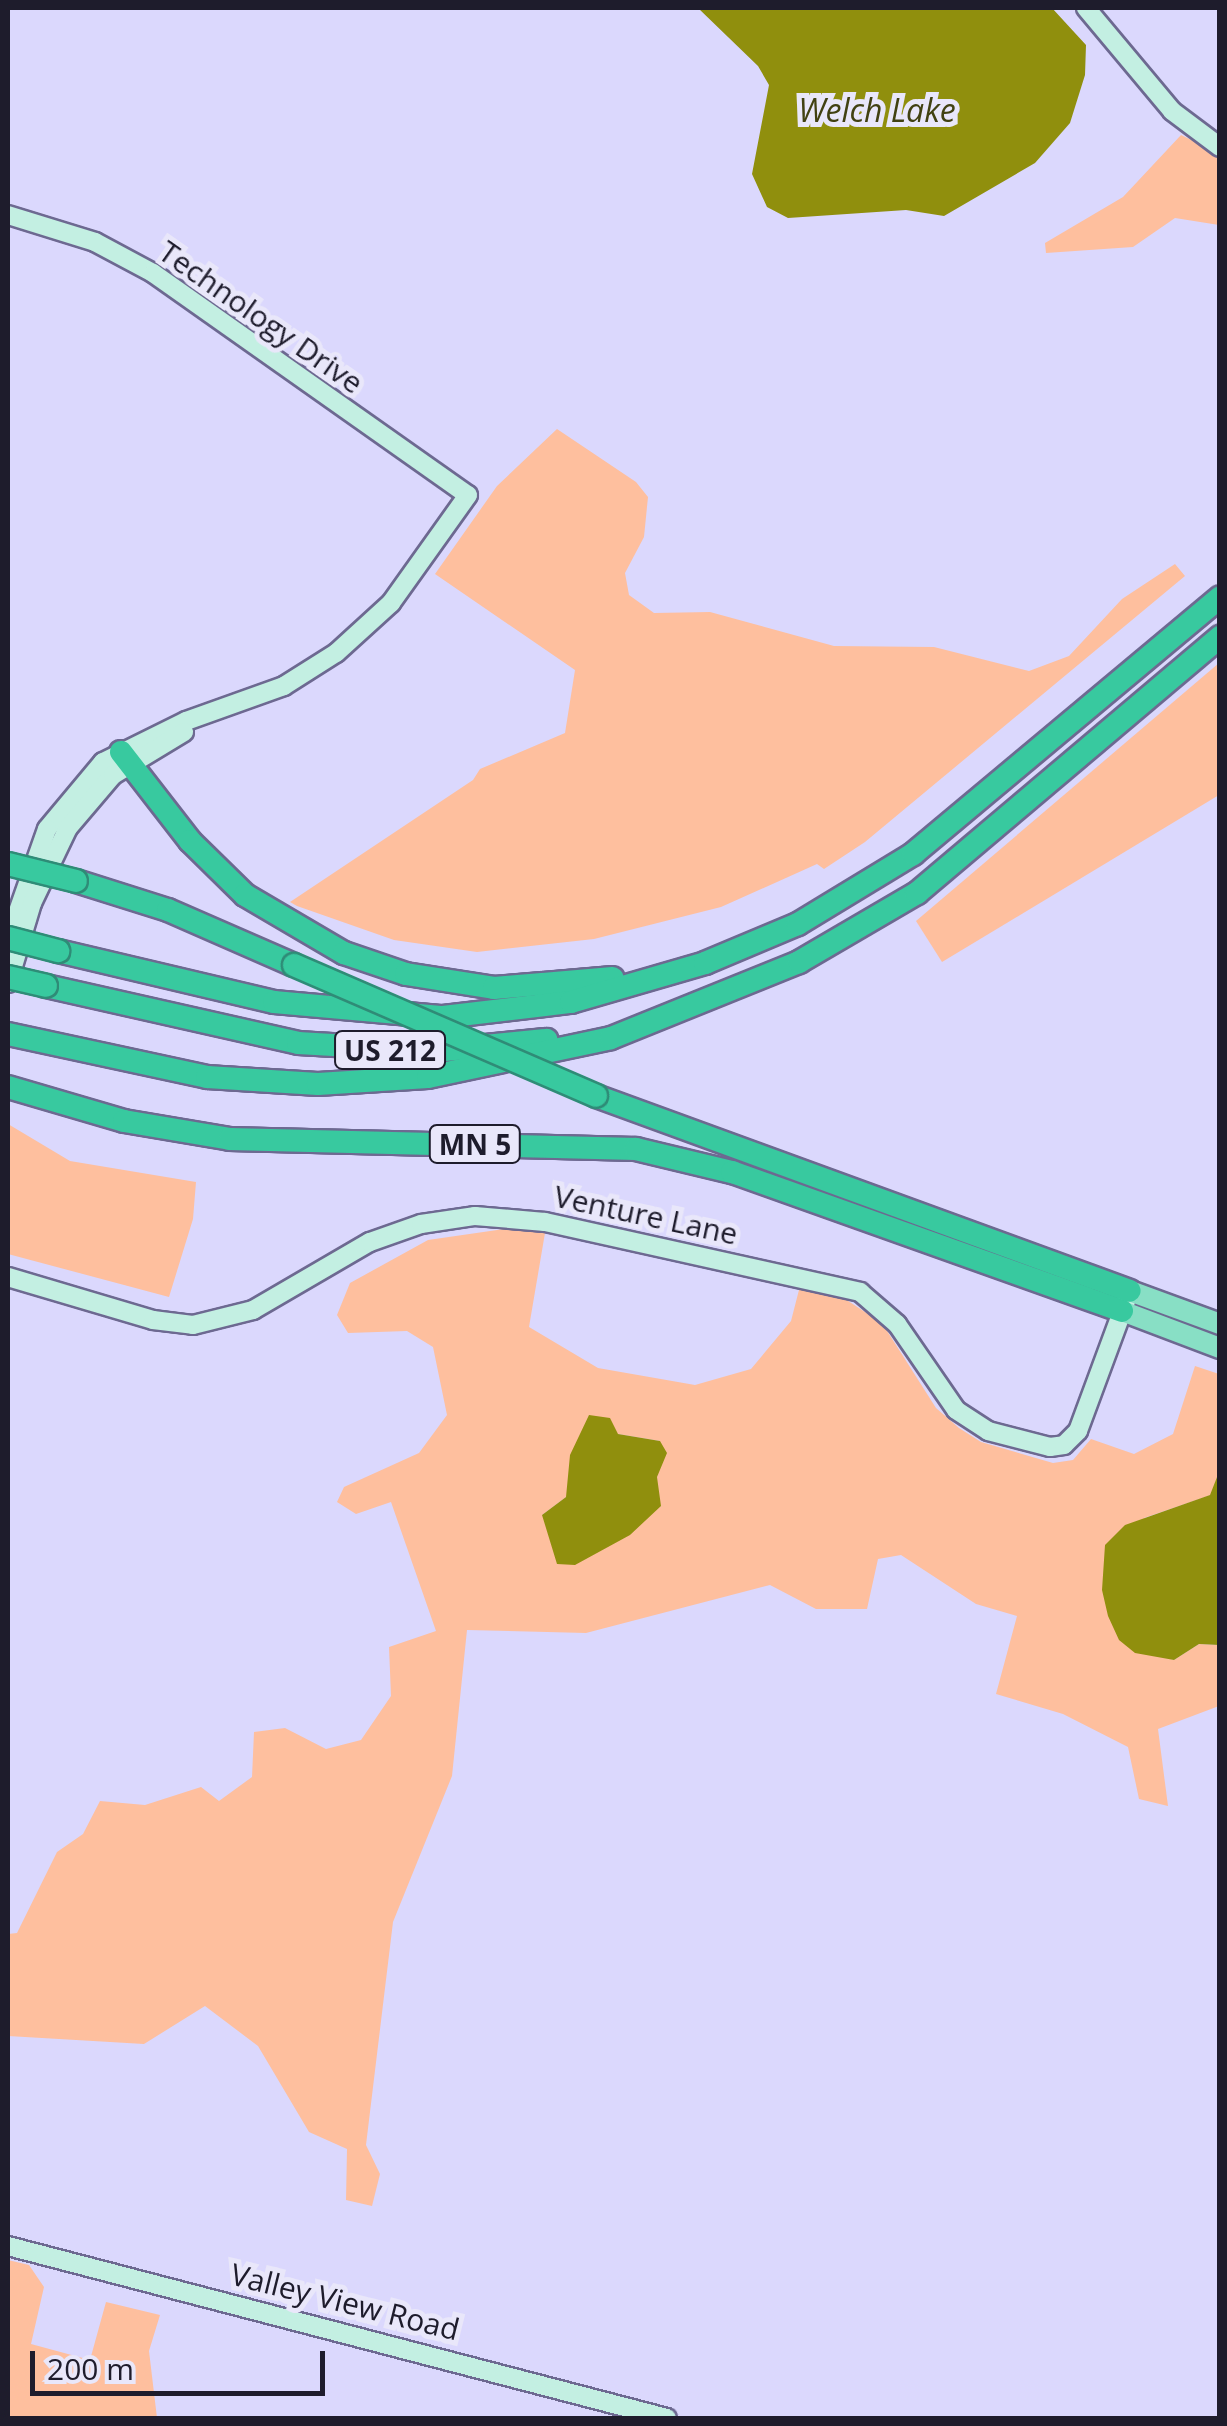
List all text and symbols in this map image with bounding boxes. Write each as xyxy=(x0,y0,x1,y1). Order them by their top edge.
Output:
water label: Welch Lake xyxy=(798,91,956,129)
street label: Technology Drive xyxy=(152,233,370,401)
road number: US 212 xyxy=(332,1027,448,1073)
road number: MN 5 xyxy=(428,1121,522,1167)
street label: Venture Lane xyxy=(551,1178,741,1252)
street label: Valley View Road xyxy=(227,2256,463,2348)
scale bar xyxy=(35,2331,330,2393)
text: 200 m xyxy=(47,2348,134,2389)

